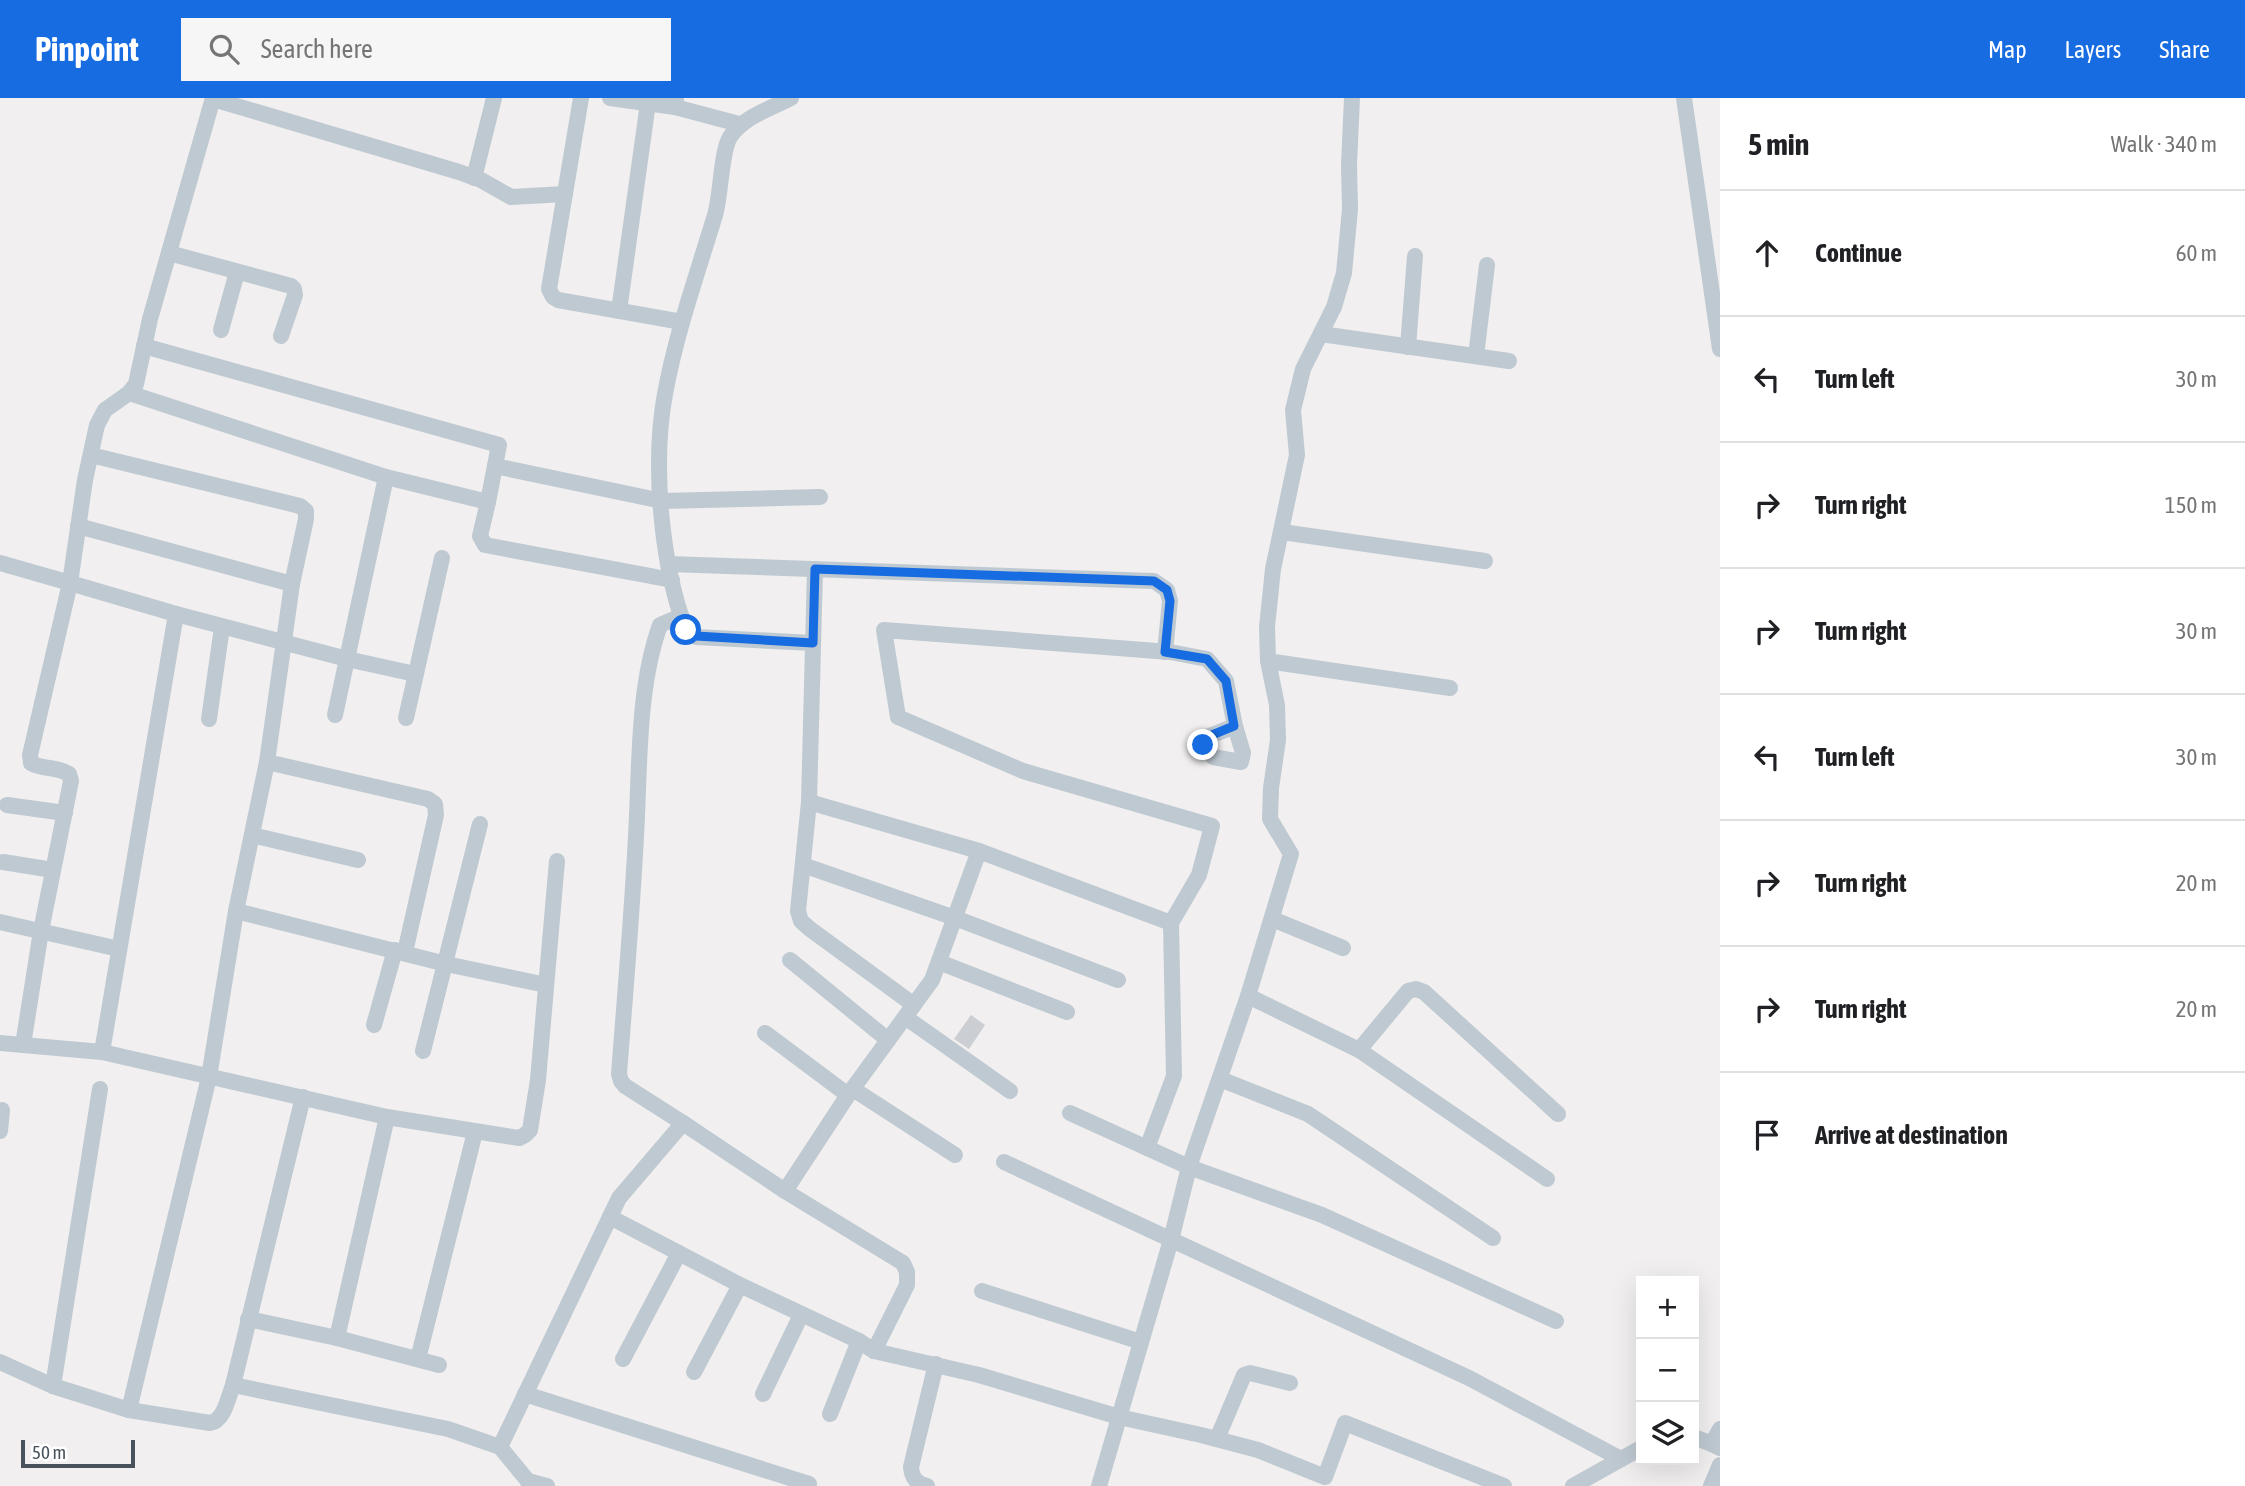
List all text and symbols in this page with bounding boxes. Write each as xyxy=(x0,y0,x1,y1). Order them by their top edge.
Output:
search box xyxy=(181,18,671,81)
text: Pinpoint xyxy=(35,30,139,68)
icon: search xyxy=(205,30,243,68)
text: Search here xyxy=(261,34,373,64)
text: Map xyxy=(1988,36,2027,63)
text: Layers xyxy=(2065,36,2121,63)
text: Share xyxy=(2159,36,2210,63)
text: 5 min xyxy=(1748,127,1809,161)
text: Walk · 340 m xyxy=(2111,131,2217,157)
icon: ahead xyxy=(1748,234,1786,272)
text: Continue xyxy=(1815,238,1902,268)
text: 60 m xyxy=(2176,240,2217,266)
icon: left xyxy=(1748,360,1786,398)
text: Turn left xyxy=(1815,364,1895,394)
text: 30 m xyxy=(2176,366,2217,392)
icon: right xyxy=(1748,486,1786,524)
text: Turn right xyxy=(1815,490,1906,520)
text: 150 m xyxy=(2165,492,2217,518)
icon: right xyxy=(1748,612,1786,650)
route start xyxy=(670,614,701,645)
text: Turn right xyxy=(1815,616,1906,646)
text: 30 m xyxy=(2176,618,2217,644)
route end xyxy=(1187,729,1218,760)
icon: left xyxy=(1748,738,1786,776)
text: Turn left xyxy=(1815,742,1895,772)
text: 30 m xyxy=(2176,744,2217,770)
icon: right xyxy=(1748,864,1786,902)
text: Turn right xyxy=(1815,868,1906,898)
text: 20 m xyxy=(2176,870,2217,896)
icon: right xyxy=(1748,990,1786,1028)
text: Turn right xyxy=(1815,994,1906,1024)
text: 20 m xyxy=(2176,996,2217,1022)
icon: arrive xyxy=(1748,1116,1786,1154)
text: Arrive at destination xyxy=(1815,1120,2008,1150)
map controls xyxy=(1636,1276,1699,1465)
button: + xyxy=(1636,1276,1699,1339)
button: − xyxy=(1636,1339,1699,1402)
button: layers xyxy=(1636,1402,1699,1465)
scale bar xyxy=(21,1437,135,1469)
text: 50 m xyxy=(32,1441,66,1463)

